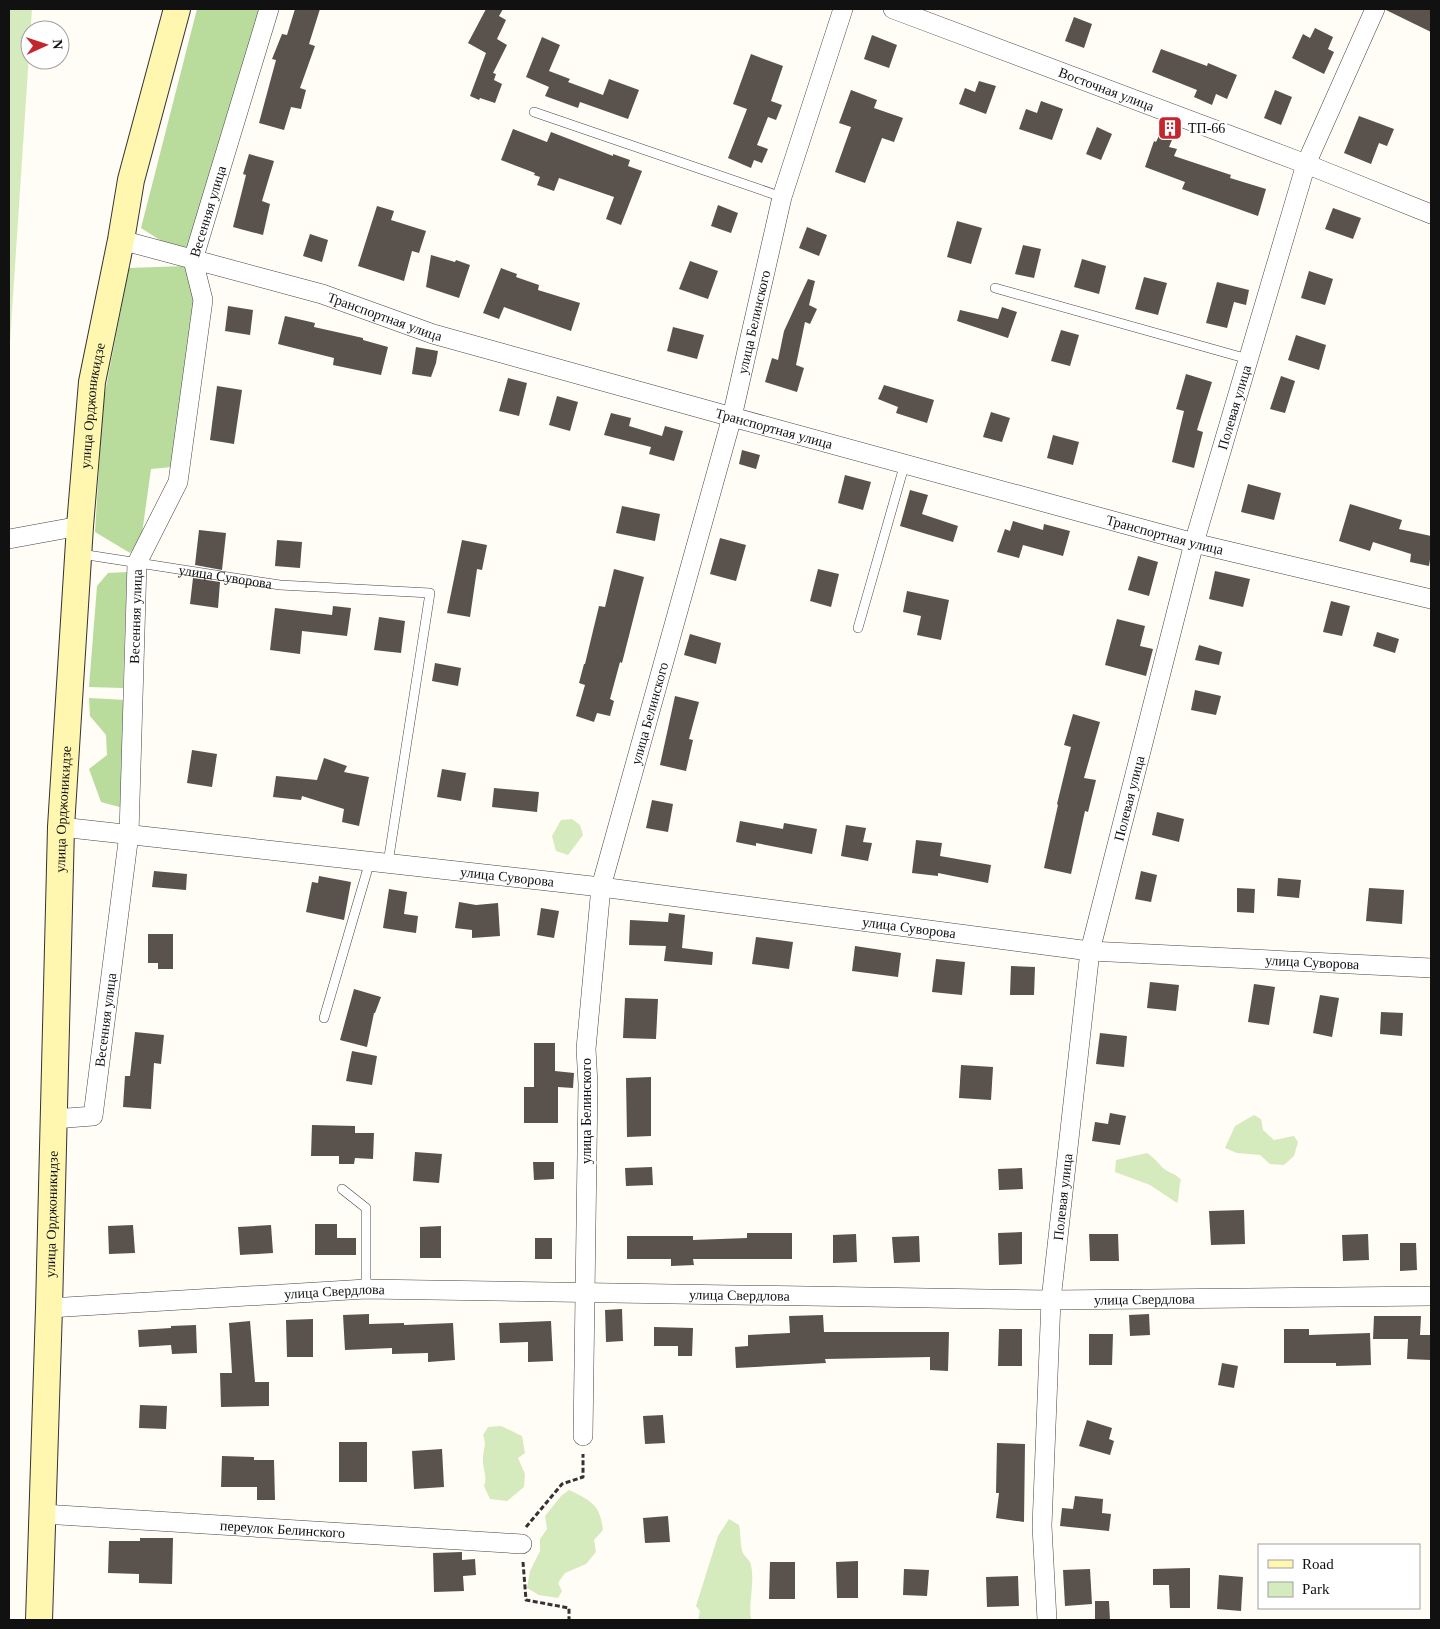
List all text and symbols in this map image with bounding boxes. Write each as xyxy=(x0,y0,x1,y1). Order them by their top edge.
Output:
north arrow xyxy=(20,20,70,70)
text: N xyxy=(50,39,65,50)
street label: Восточная улица xyxy=(1056,65,1157,115)
building icon: ТП-66 xyxy=(1157,115,1183,141)
place label: ТП-66 xyxy=(1188,121,1225,136)
street label: Весенняя улица xyxy=(187,163,229,259)
street label: улица Белинского xyxy=(735,269,773,376)
street label: Транспортная улица xyxy=(325,290,445,344)
street label: улица Орджоникидзе xyxy=(78,341,108,469)
street label: Полевая улица xyxy=(1215,363,1254,452)
street label: Транспортная улица xyxy=(714,406,835,452)
street label: Транспортная улица xyxy=(1104,512,1226,558)
street label: улица Суворова xyxy=(177,562,274,592)
street label: Весенняя улица xyxy=(127,568,145,664)
street label: улица Белинского xyxy=(628,660,671,767)
street label: улица Орджоникидзе xyxy=(53,746,74,873)
street label: Полевая улица xyxy=(1111,754,1148,843)
street label: улица Суворова xyxy=(460,864,556,890)
street label: улица Суворова xyxy=(861,914,957,941)
street label: улица Суворова xyxy=(1265,953,1360,972)
street label: Весенняя улица xyxy=(92,971,119,1068)
street label: улица Белинского xyxy=(579,1058,594,1164)
street label: улица Орджоникидзе xyxy=(43,1151,61,1278)
street label: Полевая улица xyxy=(1051,1152,1075,1241)
street label: улица Свердлова xyxy=(284,1282,386,1302)
street label: улица Свердлова xyxy=(689,1287,791,1304)
street label: улица Свердлова xyxy=(1094,1291,1196,1308)
street label: переулок Белинского xyxy=(220,1518,345,1541)
legend xyxy=(1258,1544,1420,1609)
text: Road xyxy=(1302,1556,1334,1572)
text: Park xyxy=(1302,1581,1330,1597)

